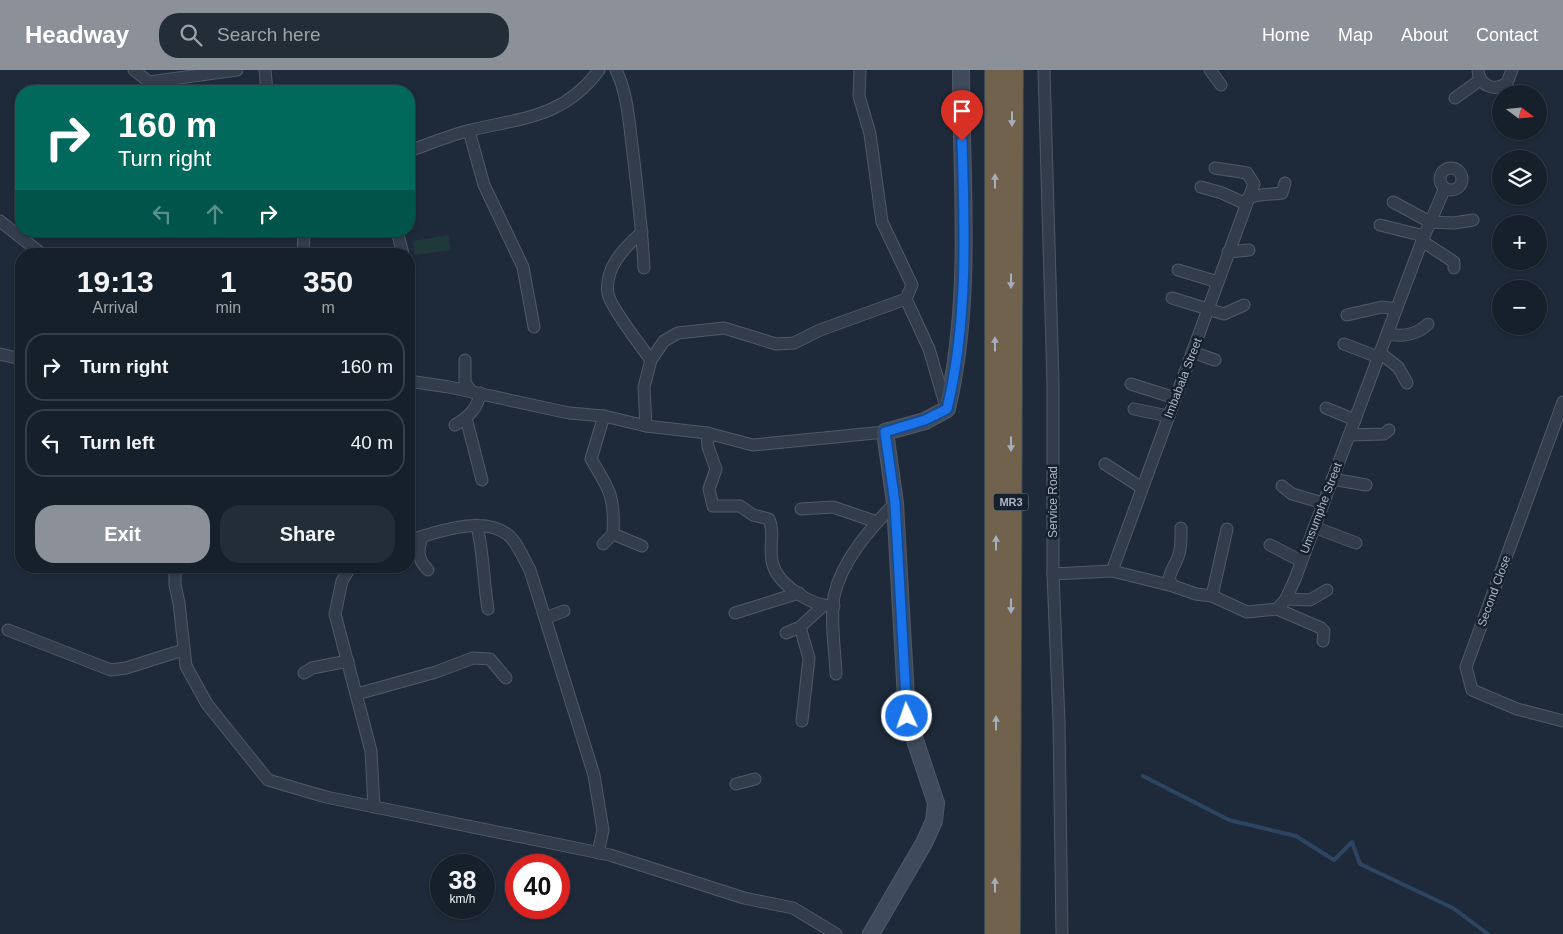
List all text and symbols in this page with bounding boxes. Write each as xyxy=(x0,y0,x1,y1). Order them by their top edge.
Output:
search box xyxy=(159,13,509,58)
text: Headway xyxy=(25,21,129,48)
icon: search xyxy=(177,21,205,49)
text: Search here xyxy=(217,24,321,45)
text: Home xyxy=(1262,25,1310,45)
text: Map xyxy=(1338,25,1373,45)
text: About xyxy=(1401,25,1448,45)
text: Contact xyxy=(1476,25,1538,45)
north arrow xyxy=(1492,85,1548,140)
map controls xyxy=(1492,85,1547,335)
pin xyxy=(941,90,983,141)
icon: arrive xyxy=(948,97,976,125)
icon: right xyxy=(35,105,100,170)
text: 160 m xyxy=(118,105,217,144)
one-way arrow xyxy=(1008,111,1016,127)
text: Turn right xyxy=(118,146,211,171)
button: layers xyxy=(1492,150,1547,205)
one-way arrow xyxy=(991,173,999,189)
icon: left xyxy=(148,200,176,228)
icon: ahead xyxy=(201,200,229,228)
icon: right xyxy=(254,200,282,228)
button: + xyxy=(1492,215,1547,270)
text: 19:13 xyxy=(77,265,154,298)
text: 1 xyxy=(220,265,237,298)
text: 350 xyxy=(303,265,353,298)
one-way arrow xyxy=(1007,273,1015,289)
button: − xyxy=(1492,280,1547,335)
text: Arrival xyxy=(93,299,138,316)
text: min xyxy=(215,299,241,316)
text: m xyxy=(321,299,335,316)
one-way arrow xyxy=(991,335,999,351)
street label: Imbabala Street xyxy=(1161,335,1205,420)
icon: right xyxy=(37,353,65,381)
text: Turn right xyxy=(80,356,168,377)
text: 160 m xyxy=(340,356,393,377)
icon: left xyxy=(37,429,65,457)
text: Turn left xyxy=(80,432,155,453)
text: 40 m xyxy=(351,432,393,453)
one-way arrow xyxy=(1007,436,1015,452)
street label: Umsumphe Street xyxy=(1297,460,1345,556)
street label: Service Road xyxy=(1046,466,1060,538)
road number: MR3 xyxy=(994,494,1028,511)
button: Exit xyxy=(35,505,210,563)
button: Share xyxy=(220,505,395,563)
one-way arrow xyxy=(992,535,1000,551)
street label: Second Close xyxy=(1475,553,1513,629)
one-way arrow xyxy=(1007,598,1015,614)
position arrow xyxy=(880,689,932,741)
one-way arrow xyxy=(992,715,1000,731)
speed limit sign: 40 xyxy=(505,854,570,919)
text: 38 xyxy=(449,866,476,894)
one-way arrow xyxy=(991,877,999,893)
text: km/h xyxy=(449,892,476,906)

